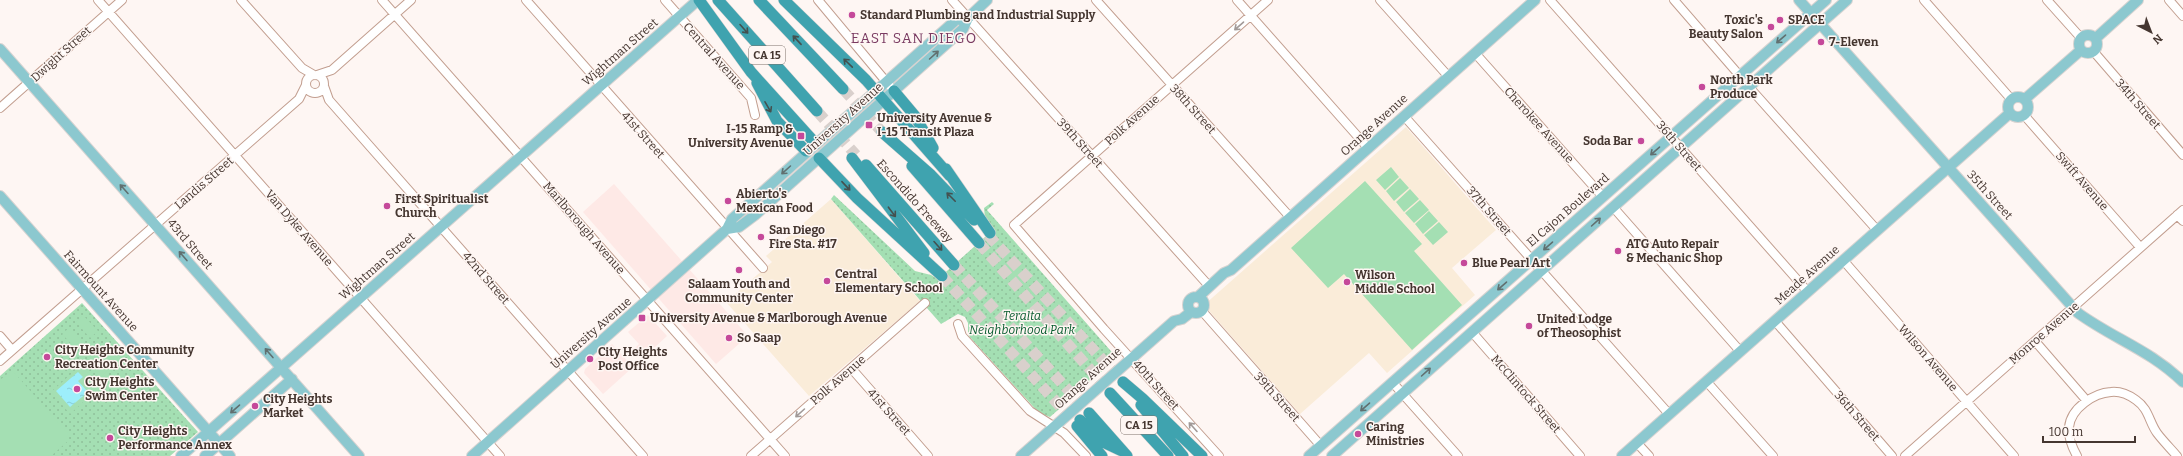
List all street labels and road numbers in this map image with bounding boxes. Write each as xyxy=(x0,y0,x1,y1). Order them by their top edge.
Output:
street label: Wightman Street xyxy=(579,15,661,89)
street label: Central Avenue xyxy=(680,20,748,92)
street label: Dwight Street xyxy=(28,23,94,85)
road number: CA 15 xyxy=(749,46,785,64)
street label: 34th Street xyxy=(2112,76,2164,132)
street label: University Avenue xyxy=(800,80,886,158)
street label: 38th Street xyxy=(1167,81,1219,137)
street label: Cherokee Avenue xyxy=(1501,84,1577,166)
street label: Orange Avenue xyxy=(1338,91,1410,159)
street label: Polk Avenue xyxy=(1102,92,1162,148)
street label: 41st Street xyxy=(618,109,668,162)
street label: 39th Street xyxy=(1054,115,1106,171)
street label: 36th Street xyxy=(1653,118,1705,174)
street label: Swift Avenue xyxy=(2053,149,2111,213)
street label: Landis Street xyxy=(172,153,237,212)
street label: Escondido Freeway xyxy=(874,157,956,246)
street label: 35th Street xyxy=(1964,168,2016,223)
street label: El Cajon Boulevard xyxy=(1524,171,1612,249)
street label: Marlborough Avenue xyxy=(540,179,628,277)
street label: 37th Street xyxy=(1464,183,1515,239)
street label: Van Dyke Avenue xyxy=(262,187,336,269)
street label: 43rd Street xyxy=(164,216,216,272)
street label: Wightman Street xyxy=(336,229,418,303)
street label: Meade Avenue xyxy=(1772,242,1842,308)
street label: Fairmount Avenue xyxy=(61,248,141,334)
street label: 42nd Street xyxy=(460,249,513,307)
street label: University Avenue xyxy=(548,294,634,372)
street label: Monroe Avenue xyxy=(2006,299,2082,367)
street label: Wilson Avenue xyxy=(1895,322,1961,394)
street label: Orange Avenue xyxy=(1052,344,1124,412)
street label: Polk Avenue xyxy=(807,352,869,408)
street label: McClintock Street xyxy=(1488,352,1564,436)
street label: 40th Street xyxy=(1130,357,1183,413)
street label: 39th Street xyxy=(1251,369,1303,425)
street label: 41st Street xyxy=(864,386,914,439)
street label: 36th Street xyxy=(1831,388,1883,444)
road number: CA 15 xyxy=(1121,416,1157,434)

